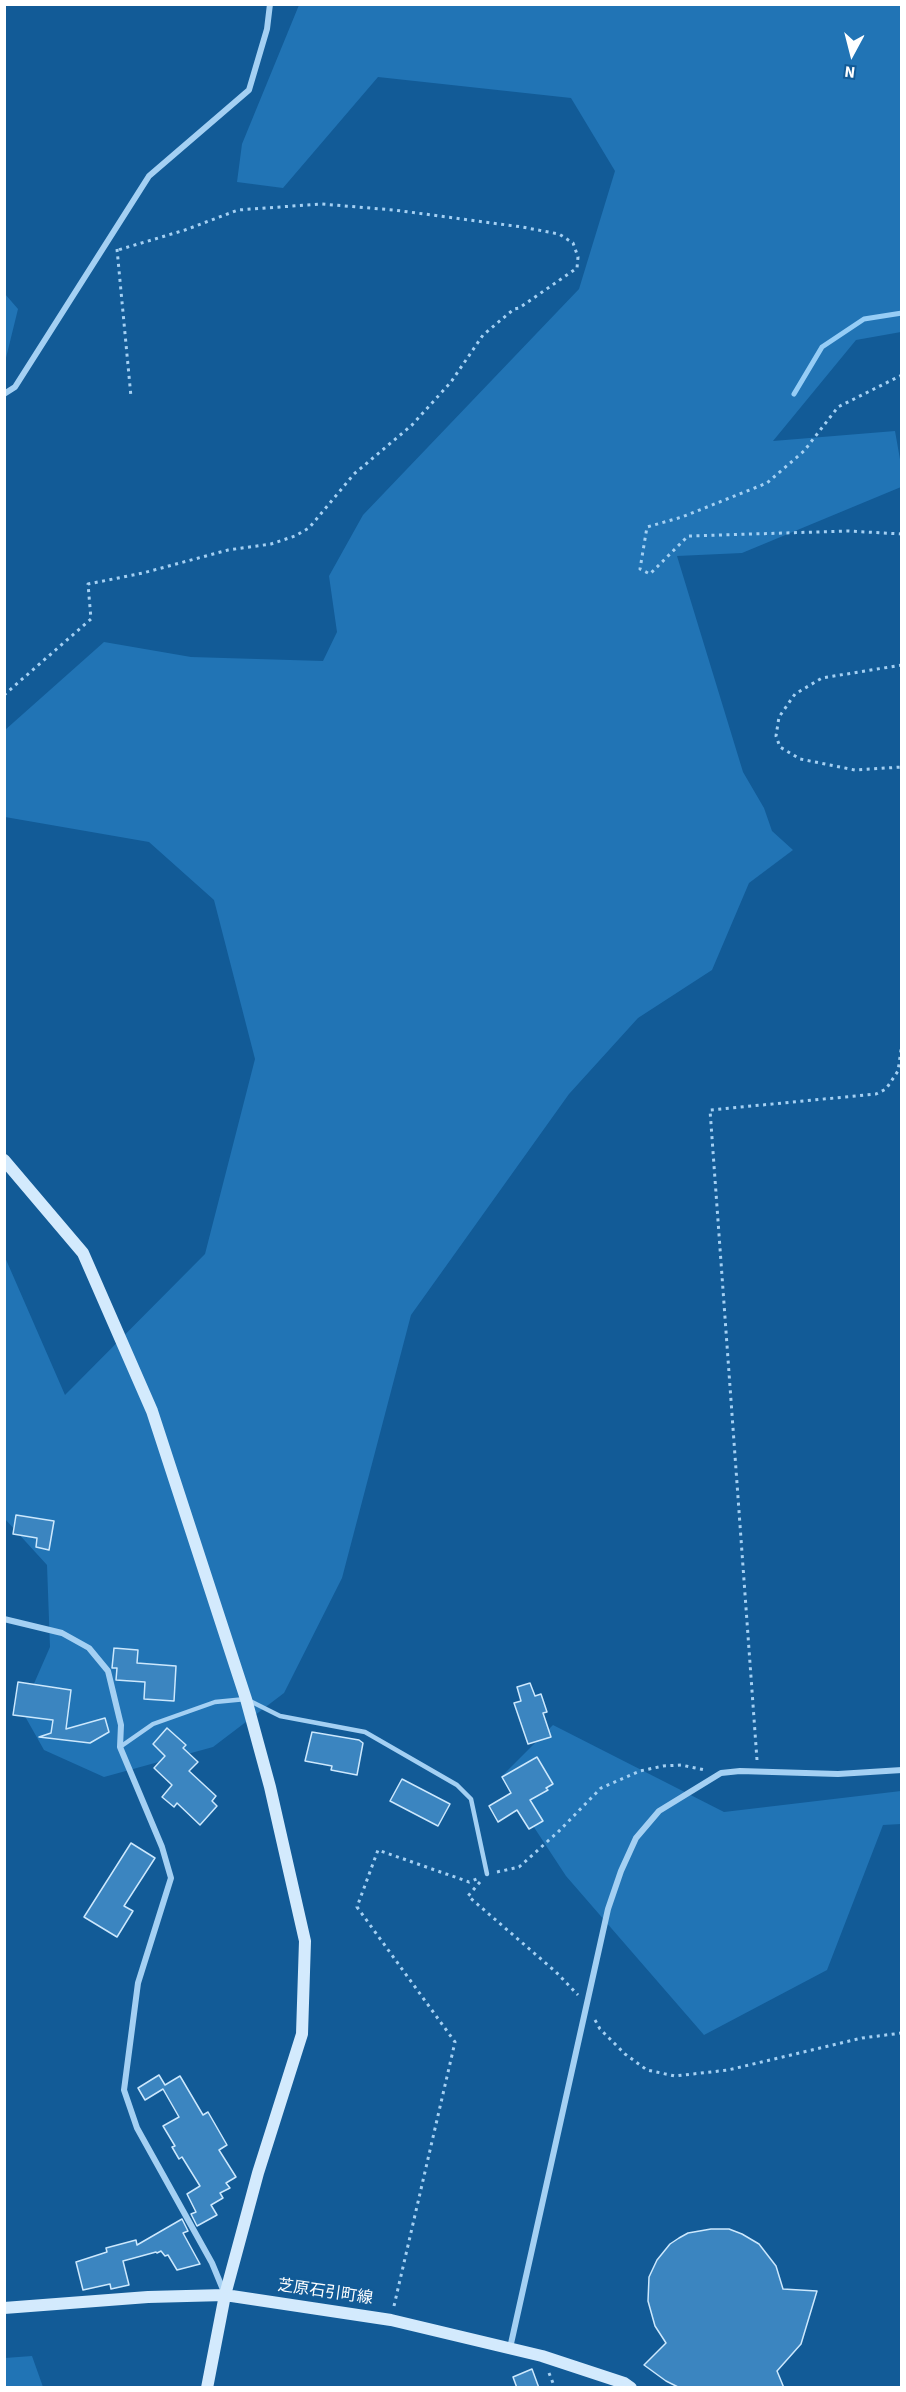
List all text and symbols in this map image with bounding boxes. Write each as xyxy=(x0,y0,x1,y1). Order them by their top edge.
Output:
north arrow xyxy=(822,24,882,84)
text: N xyxy=(843,60,856,83)
street label: 芝原石引町線 xyxy=(276,2277,374,2309)

